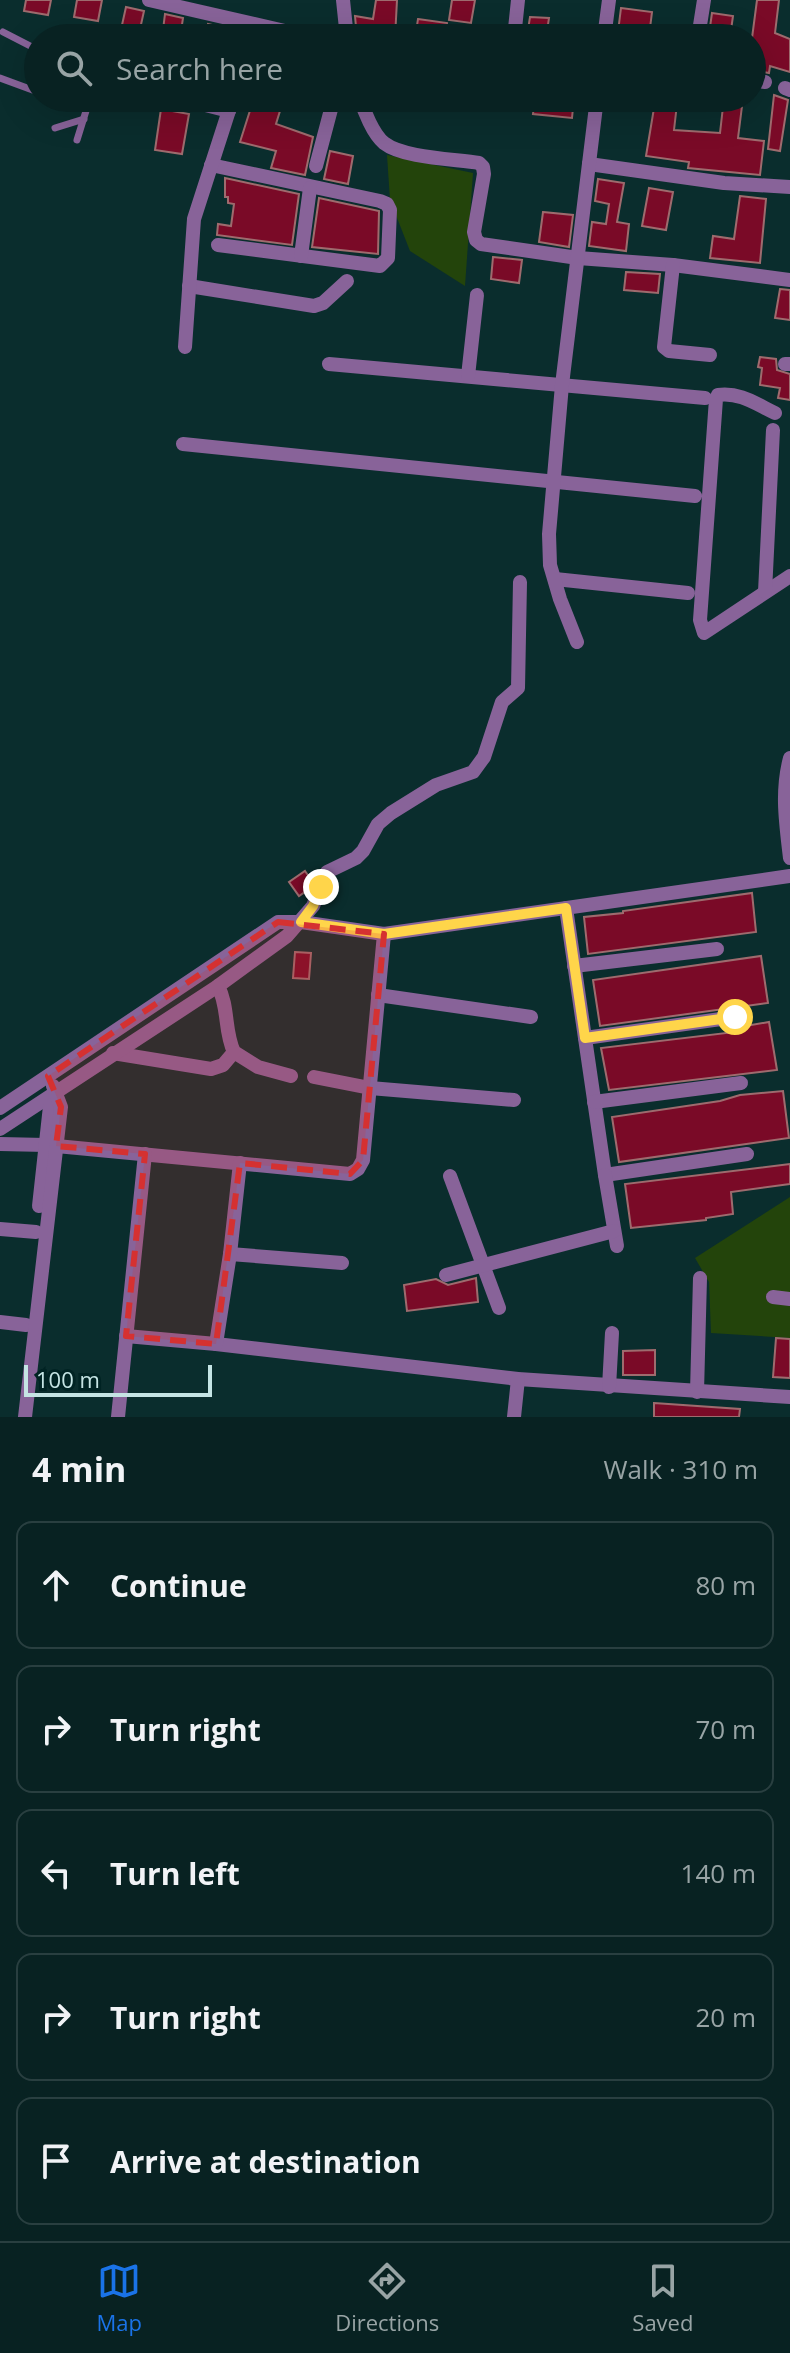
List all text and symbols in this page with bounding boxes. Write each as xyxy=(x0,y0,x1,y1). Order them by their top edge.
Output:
search box xyxy=(24,24,766,112)
icon: search xyxy=(52,46,96,90)
text: Search here xyxy=(116,48,283,89)
route end xyxy=(303,869,339,905)
route start xyxy=(717,999,753,1035)
scale bar xyxy=(24,1361,212,1397)
text: 100 m xyxy=(36,1364,100,1394)
text: 4 min xyxy=(32,1446,126,1492)
text: Walk · 310 m xyxy=(604,1451,758,1487)
icon: ahead xyxy=(34,1563,78,1607)
text: Continue xyxy=(110,1565,247,1606)
text: 80 m xyxy=(695,1567,756,1603)
icon: right xyxy=(34,1707,78,1751)
text: Turn right xyxy=(110,1709,261,1750)
text: 70 m xyxy=(695,1711,756,1747)
icon: left xyxy=(34,1851,78,1895)
text: Turn left xyxy=(110,1853,240,1894)
text: 140 m xyxy=(681,1855,756,1891)
icon: right xyxy=(34,1995,78,2039)
text: Turn right xyxy=(110,1997,261,2038)
text: 20 m xyxy=(695,1999,756,2035)
icon: arrive xyxy=(34,2139,78,2183)
text: Arrive at destination xyxy=(110,2141,421,2182)
tab: Map xyxy=(97,2259,142,2337)
tab: Directions xyxy=(335,2259,439,2337)
tab: Saved xyxy=(632,2259,693,2337)

